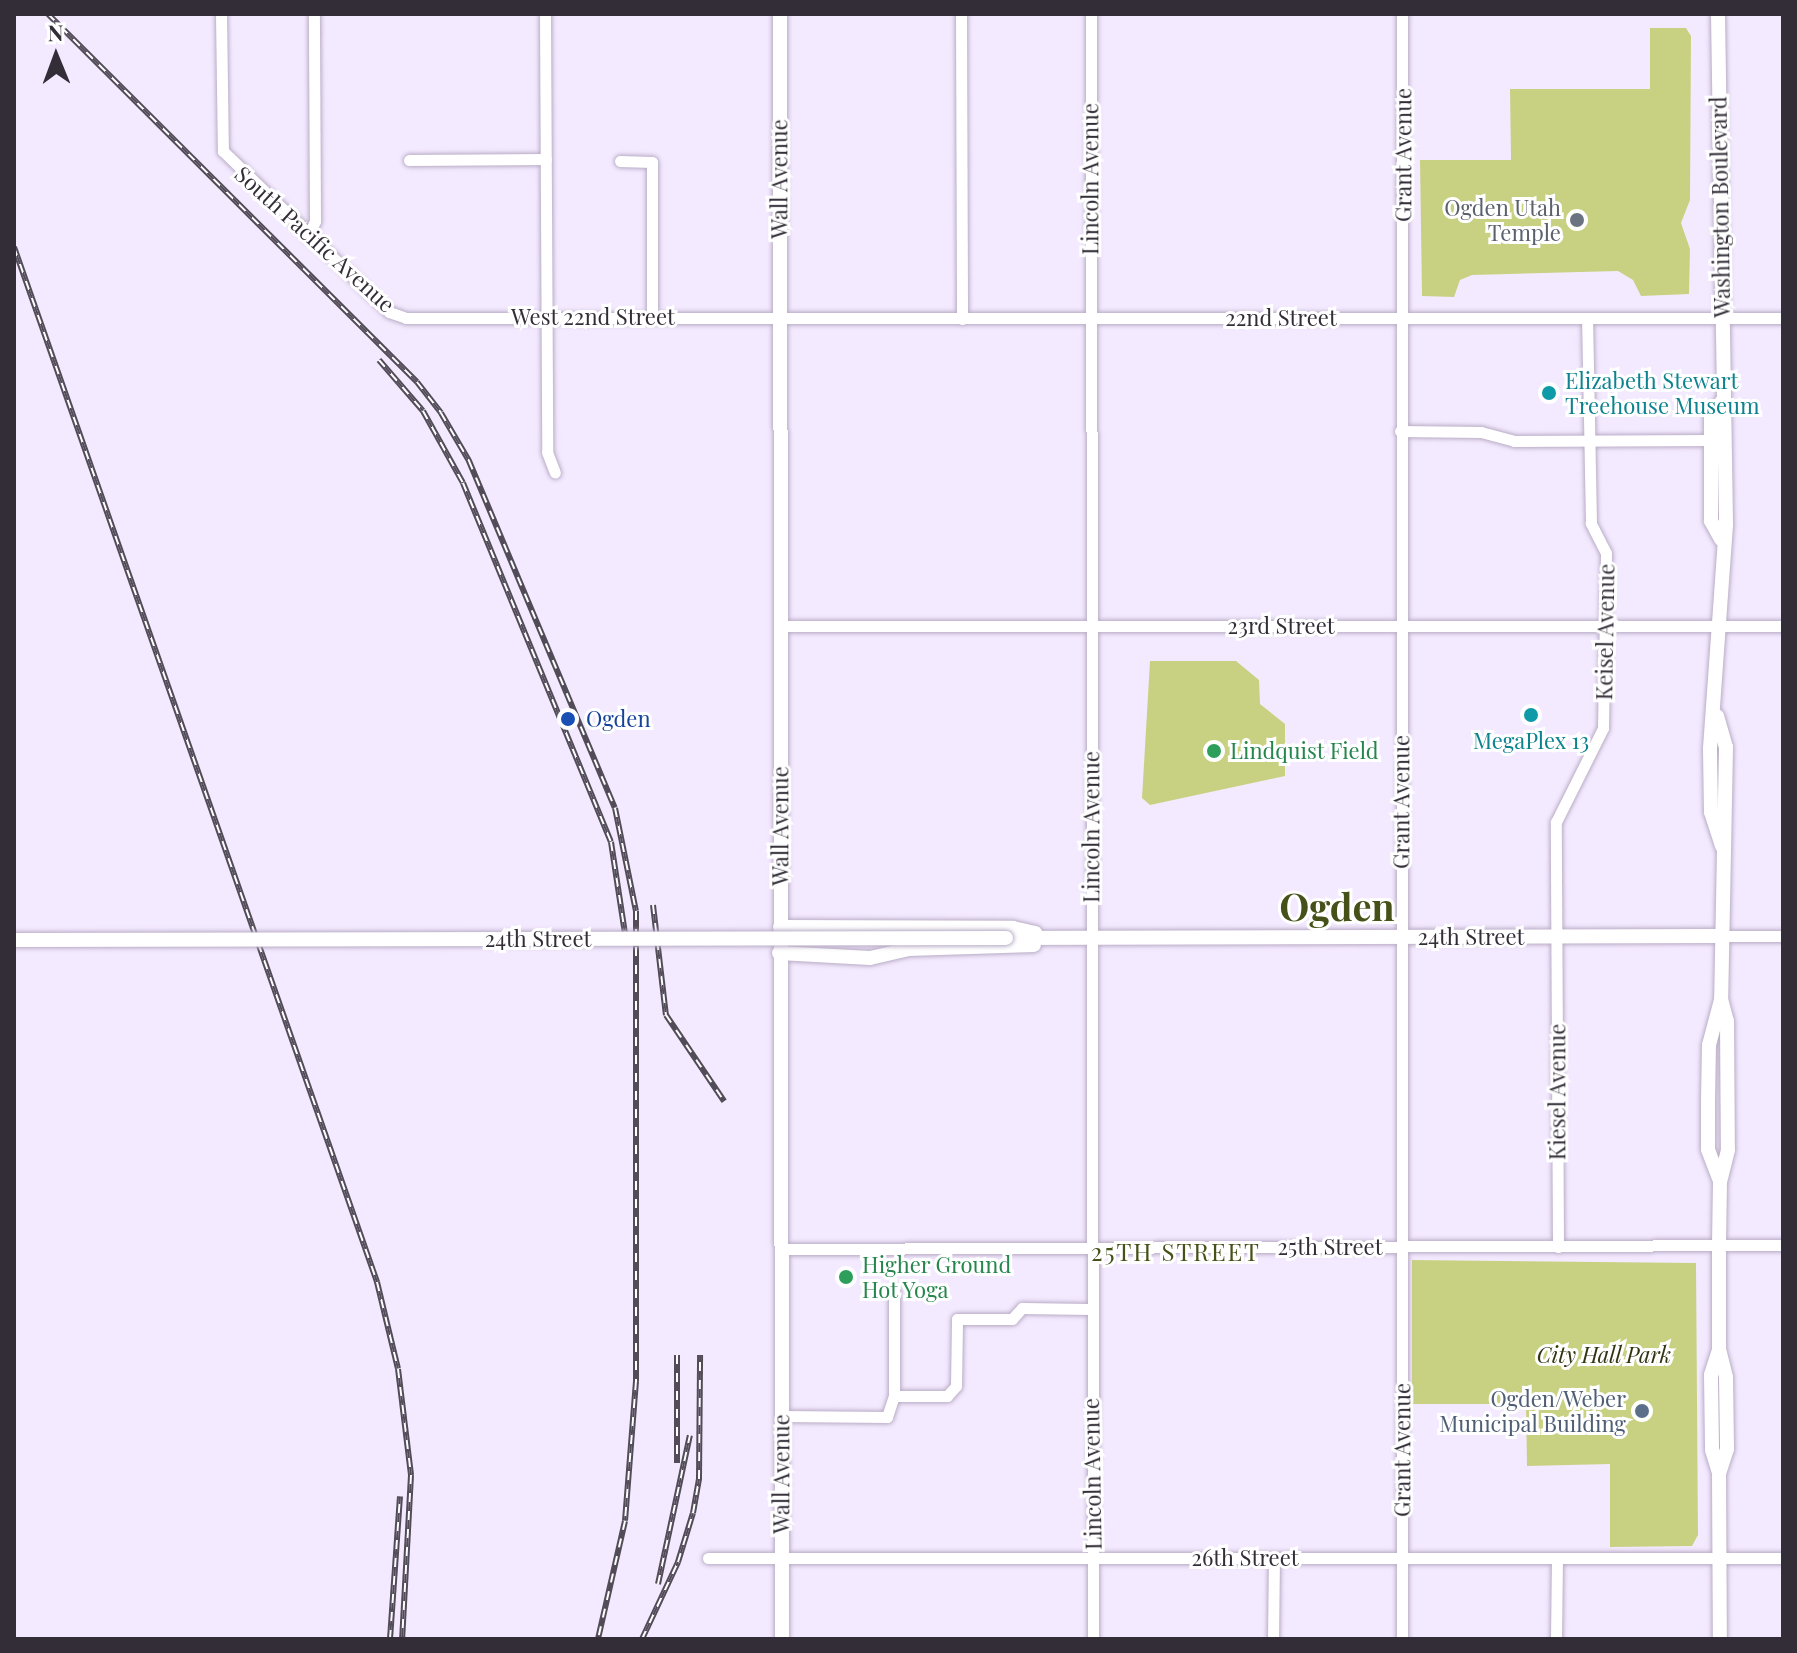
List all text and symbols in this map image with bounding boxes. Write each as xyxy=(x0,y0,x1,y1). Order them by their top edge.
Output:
north arrow xyxy=(16,16,96,96)
text: N xyxy=(47,17,64,47)
street label: Grant Avenue xyxy=(1390,87,1416,223)
street label: Washington Boulevard xyxy=(1705,96,1735,318)
street label: Lincoln Avenue xyxy=(1077,103,1103,255)
street label: Wall Avenue xyxy=(766,119,792,239)
street label: South Pacific Avenue xyxy=(230,160,400,318)
place label: Ogden Utah Temple xyxy=(1444,194,1561,246)
marker: Ogden Utah Temple xyxy=(1568,211,1586,229)
street label: West 22nd Street xyxy=(511,304,675,330)
street label: 22nd Street xyxy=(1225,305,1337,331)
place label: Elizabeth Stewart Treehouse Museum xyxy=(1565,367,1759,418)
marker: Elizabeth Stewart Treehouse Museum xyxy=(1540,384,1558,402)
street label: Keisel Avenue xyxy=(1591,563,1619,701)
street label: 23rd Street xyxy=(1227,613,1335,639)
place label: Ogden xyxy=(586,706,651,732)
marker: MegaPlex 13 xyxy=(1522,706,1540,724)
marker: Ogden xyxy=(557,708,579,730)
place label: MegaPlex 13 xyxy=(1473,728,1589,754)
street label: Grant Avenue xyxy=(1388,734,1414,870)
place label: Lindquist Field xyxy=(1230,738,1379,764)
marker: Lindquist Field xyxy=(1205,742,1223,760)
street label: Lincoln Avenue xyxy=(1078,751,1104,903)
street label: Wall Avenue xyxy=(767,766,793,886)
district label: Ogden xyxy=(1279,883,1395,929)
street label: 24th Street xyxy=(1418,924,1524,950)
street label: 24th Street xyxy=(485,926,591,952)
street label: Kiesel Avenue xyxy=(1544,1023,1570,1161)
street label: 25th Street xyxy=(1278,1234,1382,1260)
district label: 25TH STREET xyxy=(1091,1238,1261,1266)
place label: Higher Ground Hot Yoga xyxy=(862,1251,1012,1302)
marker: Higher Ground Hot Yoga xyxy=(837,1268,855,1286)
park label: City Hall Park xyxy=(1536,1342,1672,1368)
street label: Grant Avenue xyxy=(1389,1382,1415,1518)
place label: Ogden/Weber Municipal Building xyxy=(1439,1385,1626,1436)
street label: Lincoln Avenue xyxy=(1077,1398,1107,1550)
marker: Ogden/Weber Municipal Building xyxy=(1633,1402,1651,1420)
street label: Wall Avenue xyxy=(768,1414,794,1534)
street label: 26th Street xyxy=(1191,1545,1299,1571)

